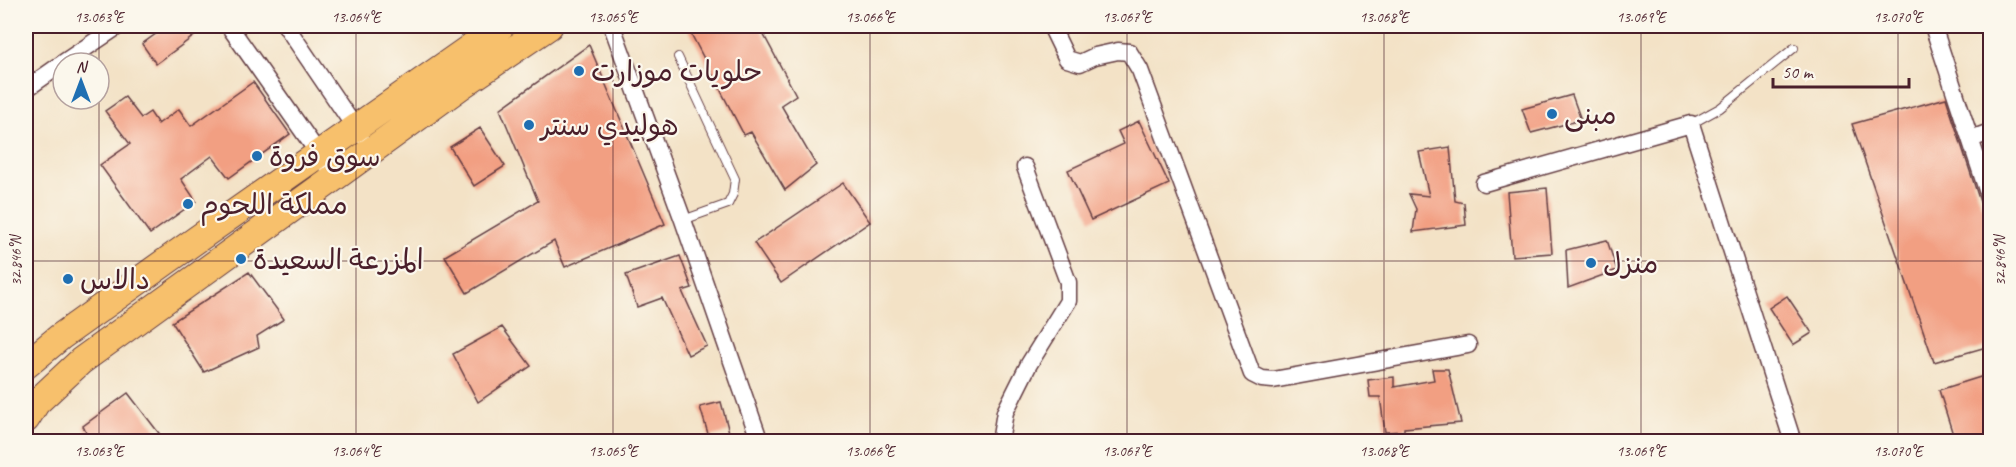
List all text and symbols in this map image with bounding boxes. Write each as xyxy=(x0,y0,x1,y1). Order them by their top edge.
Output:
text: 13.063°E xyxy=(75,8,126,27)
text: 13.064°E xyxy=(332,8,383,27)
text: 13.065°E xyxy=(589,8,640,27)
text: 13.066°E xyxy=(846,8,897,27)
text: 13.067°E xyxy=(1103,8,1154,27)
text: 13.068°E xyxy=(1360,8,1411,27)
text: 13.069°E xyxy=(1617,8,1668,27)
text: 13.070°E xyxy=(1874,8,1925,27)
north arrow xyxy=(51,51,111,111)
scale bar xyxy=(1773,51,1910,89)
place label: حلويات موزارت xyxy=(591,54,762,90)
text: N xyxy=(76,57,89,77)
text: 50 m xyxy=(1782,61,1815,83)
marker: حلويات موزارت xyxy=(572,64,586,78)
place label: مبنى xyxy=(1564,97,1617,132)
marker: مبنى xyxy=(1545,107,1559,121)
place label: هوليدي سنتر xyxy=(539,108,679,146)
marker: هوليدي سنتر xyxy=(522,118,536,132)
place label: سوق فروة xyxy=(269,139,381,174)
marker: سوق فروة xyxy=(250,149,264,163)
place label: مملكة اللحوم xyxy=(200,187,348,226)
marker: مملكة اللحوم xyxy=(181,197,195,211)
text: 32.846°N xyxy=(7,233,26,286)
text: 32.846°N xyxy=(1991,233,2010,286)
place label: المزرعة السعيدة xyxy=(253,242,424,277)
place label: منزل xyxy=(1603,246,1658,281)
marker: المزرعة السعيدة xyxy=(234,252,248,266)
marker: منزل xyxy=(1584,256,1598,270)
place label: دالاس xyxy=(80,262,150,297)
marker: دالاس xyxy=(61,272,75,286)
text: 13.063°E xyxy=(75,442,126,461)
text: 13.064°E xyxy=(332,442,383,461)
text: 13.065°E xyxy=(589,442,640,461)
text: 13.066°E xyxy=(846,442,897,461)
text: 13.067°E xyxy=(1103,442,1154,461)
text: 13.068°E xyxy=(1360,442,1411,461)
text: 13.069°E xyxy=(1617,442,1668,461)
text: 13.070°E xyxy=(1874,442,1925,461)

